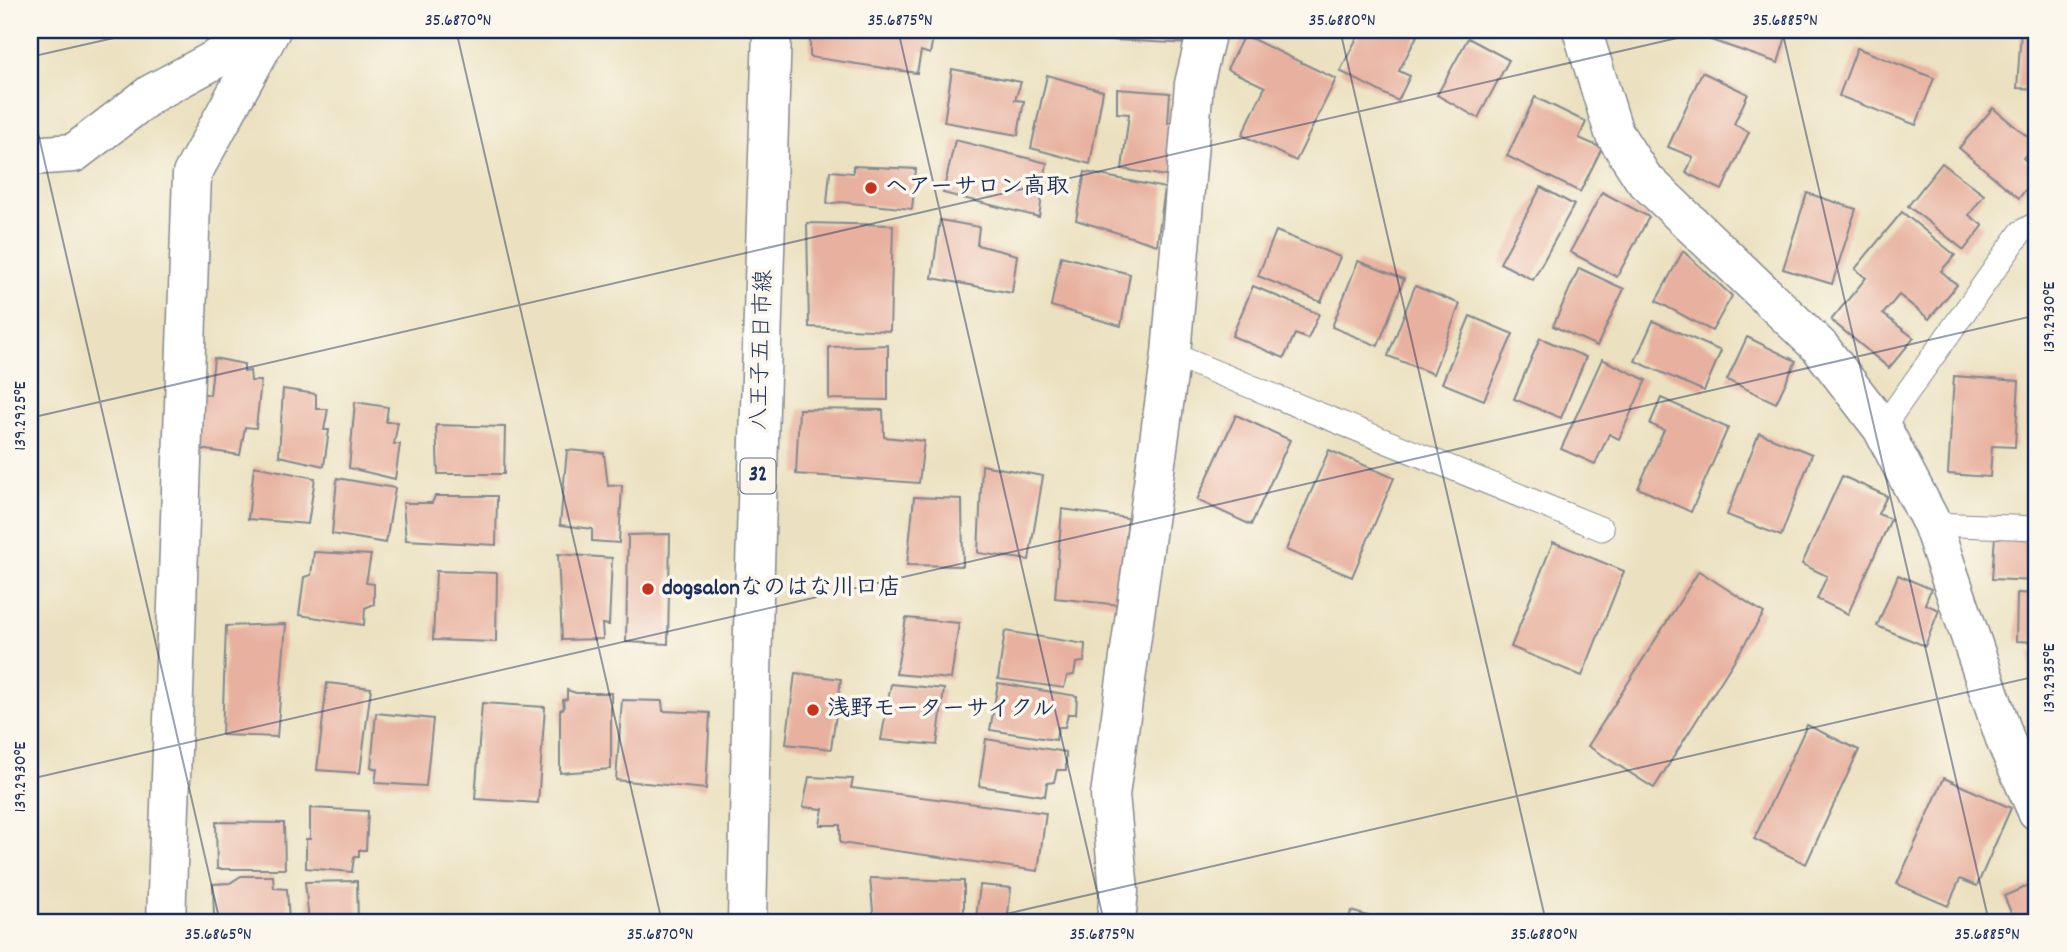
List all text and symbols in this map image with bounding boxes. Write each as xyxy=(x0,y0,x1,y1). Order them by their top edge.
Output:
text: 35.6870°N xyxy=(425,9,491,34)
text: 35.6875°N xyxy=(867,9,933,34)
text: 35.6880°N xyxy=(1308,9,1376,34)
text: 35.6885°N xyxy=(1752,9,1818,34)
place label: ヘアーサロン高取 xyxy=(885,172,1069,205)
marker: ヘアーサロン高取 xyxy=(863,180,879,196)
street label: 八王子五日市線 xyxy=(744,269,782,431)
text: 139.2930°E xyxy=(2038,281,2063,353)
text: 139.2925°E xyxy=(9,381,34,451)
road number: 32 xyxy=(740,458,776,494)
place label: dogsalonなのはな川口店 xyxy=(662,573,901,606)
marker: dogsalonなのはな川口店 xyxy=(640,581,656,597)
text: 139.2935°E xyxy=(2038,643,2063,713)
place label: 浅野モーターサイクル xyxy=(827,694,1055,727)
marker: 浅野モーターサイクル xyxy=(805,702,821,718)
text: 139.2930°E xyxy=(9,741,34,813)
text: 35.6865°N xyxy=(184,923,252,948)
text: 35.6870°N xyxy=(627,923,693,948)
text: 35.6875°N xyxy=(1069,923,1135,948)
text: 35.6880°N xyxy=(1510,923,1578,948)
text: 35.6885°N xyxy=(1954,923,2020,948)

